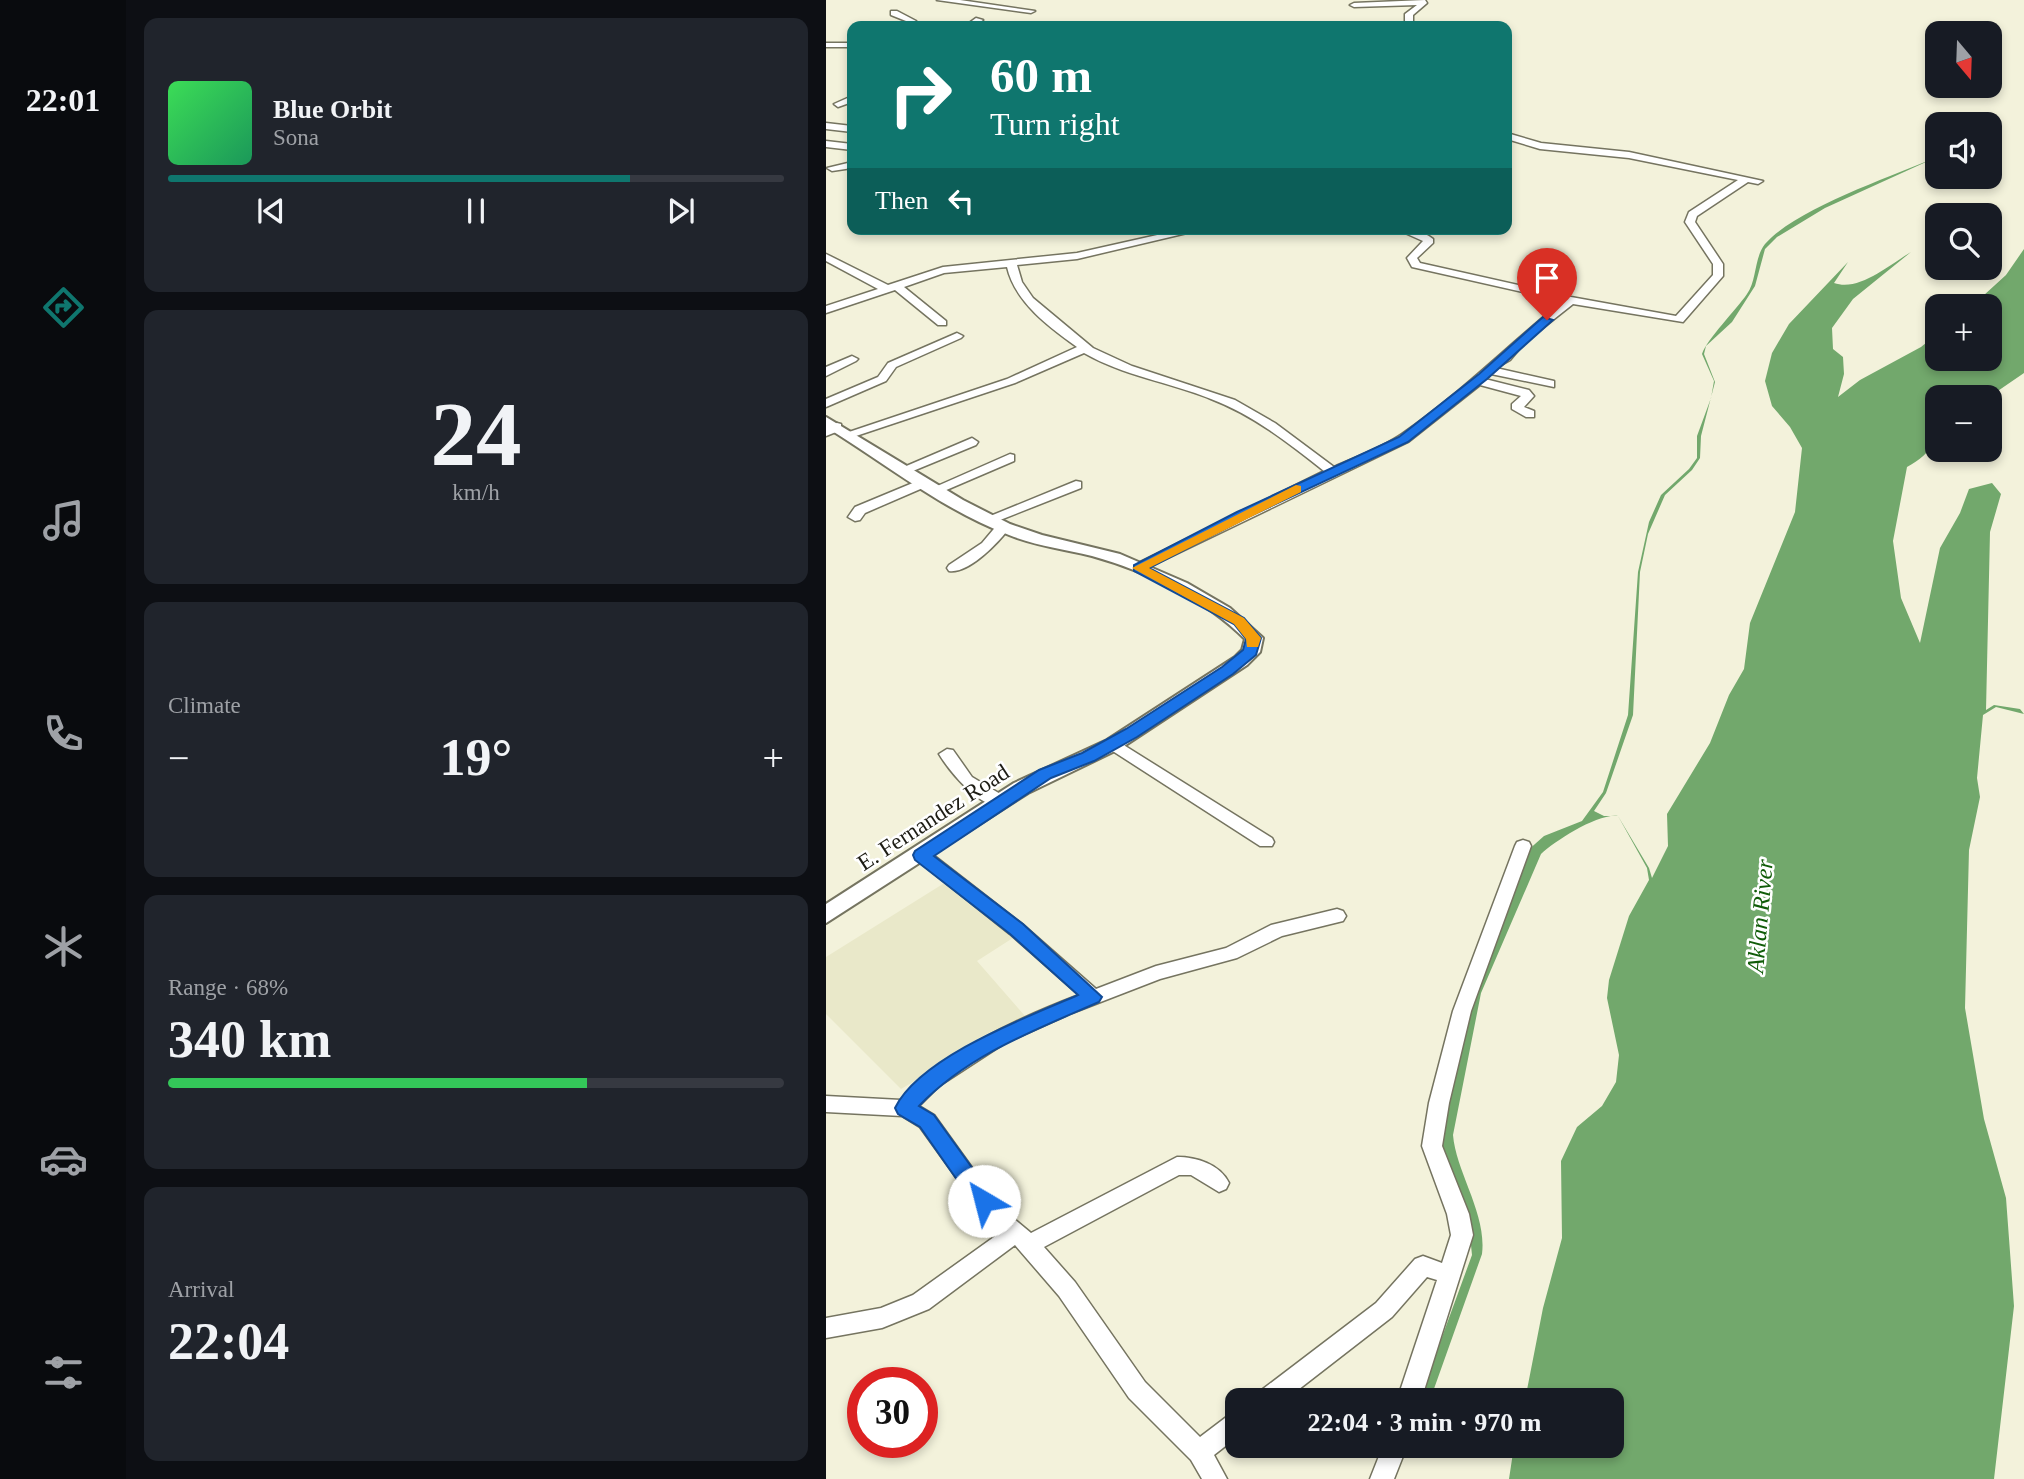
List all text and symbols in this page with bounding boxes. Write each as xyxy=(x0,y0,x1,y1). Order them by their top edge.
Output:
north arrow xyxy=(1925,21,2002,98)
map controls xyxy=(1925,21,2002,462)
text: 60 m xyxy=(990,48,1092,103)
icon: right xyxy=(875,49,966,140)
text: 22:01 xyxy=(26,82,100,118)
text: Blue Orbit xyxy=(273,95,392,124)
text: Turn right xyxy=(990,106,1120,142)
button: sound xyxy=(1925,112,2002,189)
text: Sona xyxy=(273,125,319,150)
icon: left xyxy=(942,182,980,220)
text: Then xyxy=(875,186,928,215)
icon: previous xyxy=(252,192,290,230)
icon: pause xyxy=(457,192,495,230)
icon: next xyxy=(662,192,700,230)
button: search xyxy=(1925,203,2002,280)
pin xyxy=(1517,248,1577,320)
icon: arrive xyxy=(1528,259,1566,297)
icon: directions xyxy=(39,283,88,332)
button: + xyxy=(1925,294,2002,371)
text: 24 xyxy=(431,384,522,485)
button: − xyxy=(1925,385,2002,462)
text: km/h xyxy=(452,480,500,505)
icon: music xyxy=(39,496,88,545)
text: Climate xyxy=(168,693,241,718)
icon: phone xyxy=(39,709,88,758)
text: 19° xyxy=(440,729,512,786)
text: − xyxy=(168,737,189,779)
text: + xyxy=(763,737,784,779)
street label: E. Fernandez Road xyxy=(853,759,1014,876)
water label: Aklan River xyxy=(1742,857,1778,976)
icon: climate xyxy=(39,922,88,971)
text: Range · 68% xyxy=(168,975,288,1000)
text: 340 km xyxy=(168,1011,331,1068)
icon: car xyxy=(39,1135,88,1184)
position arrow xyxy=(947,1164,1021,1238)
text: Arrival xyxy=(168,1277,234,1302)
text: 22:04 xyxy=(168,1313,289,1370)
icon: filters xyxy=(39,1348,88,1397)
speed limit sign: 30 xyxy=(847,1367,938,1458)
text: 22:04 · 3 min · 970 m xyxy=(1308,1408,1542,1437)

